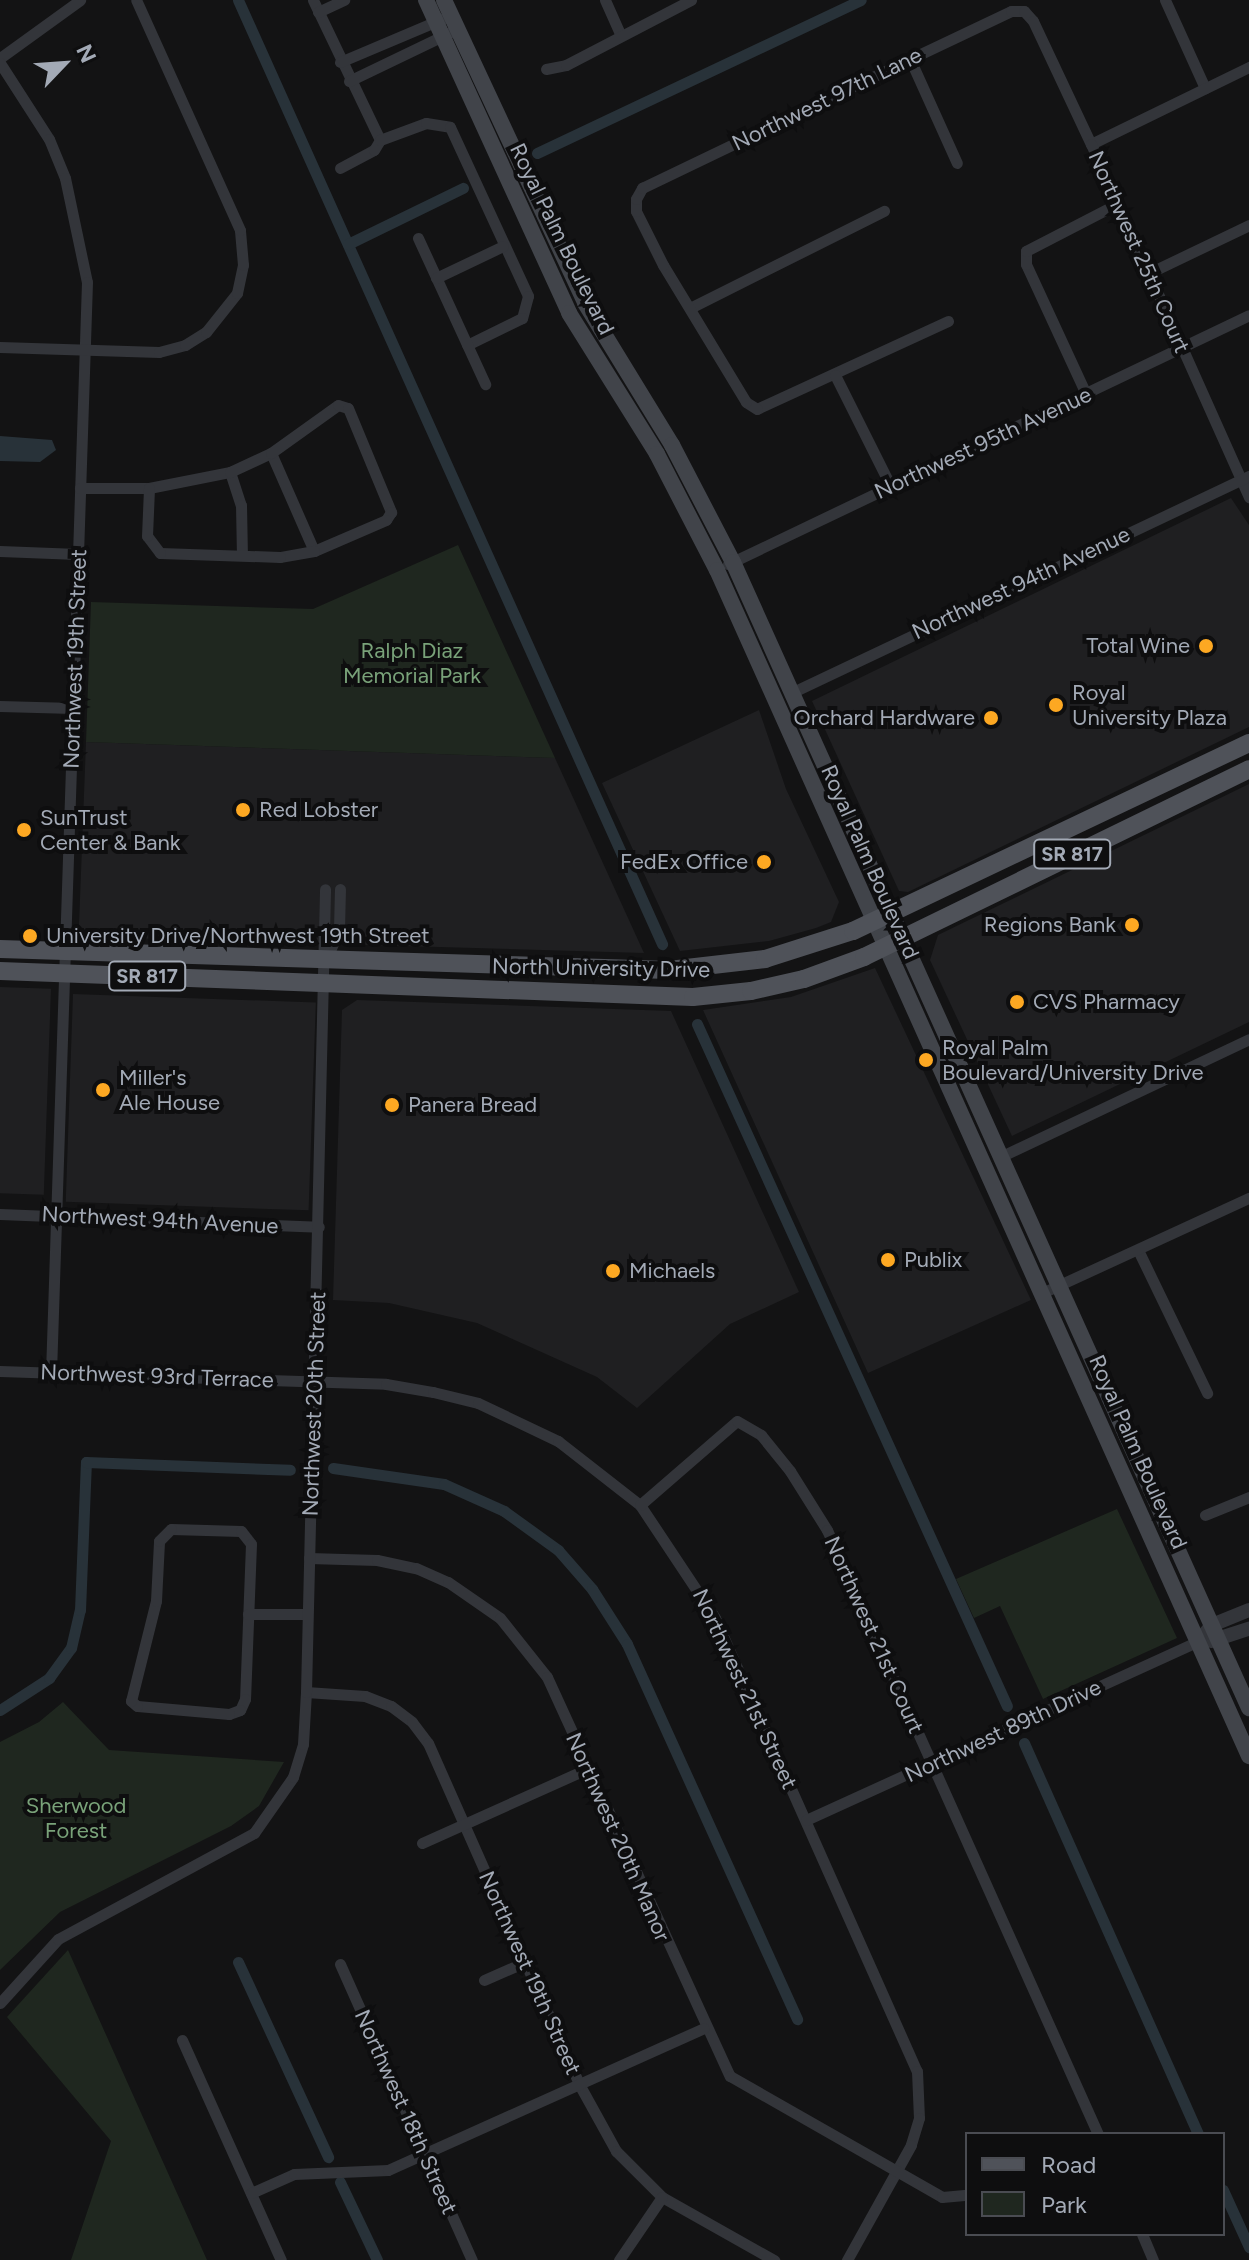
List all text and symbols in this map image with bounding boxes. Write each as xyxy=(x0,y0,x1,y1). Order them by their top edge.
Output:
north arrow xyxy=(24,24,104,104)
text: N xyxy=(70,40,102,67)
street label: Northwest 97th Lane xyxy=(728,42,926,156)
street label: Royal Palm Boulevard xyxy=(504,139,620,339)
street label: Northwest 25th Court xyxy=(1083,147,1195,357)
street label: Northwest 95th Avenue xyxy=(870,381,1096,505)
street label: Northwest 94th Avenue xyxy=(908,521,1134,645)
street label: Northwest 19th Street xyxy=(58,549,92,769)
place label: Total Wine xyxy=(1086,633,1190,659)
park label: Ralph Diaz Memorial Park xyxy=(343,637,481,688)
marker: Total Wine xyxy=(1197,637,1215,655)
place label: Royal University Plaza xyxy=(1072,679,1227,730)
marker: Royal University Plaza xyxy=(1047,696,1065,714)
place label: Orchard Hardware xyxy=(794,705,975,731)
marker: Orchard Hardware xyxy=(982,709,1000,727)
street label: Royal Palm Boulevard xyxy=(815,761,925,963)
place label: Red Lobster xyxy=(259,797,378,823)
marker: Red Lobster xyxy=(234,801,252,819)
place label: SunTrust Center & Bank xyxy=(40,804,181,856)
marker: SunTrust Center & Bank xyxy=(15,821,33,839)
road number: SR 817 xyxy=(1032,838,1112,870)
place label: FedEx Office xyxy=(620,849,748,875)
marker: FedEx Office xyxy=(755,853,773,871)
place label: Regions Bank xyxy=(984,912,1116,938)
marker: Regions Bank xyxy=(1123,916,1141,934)
place label: University Drive/Northwest 19th Street xyxy=(46,923,429,949)
marker: University Drive/Northwest 19th Street xyxy=(21,927,39,945)
street label: North University Drive xyxy=(492,953,710,983)
road number: SR 817 xyxy=(107,960,187,992)
place label: CVS Pharmacy xyxy=(1033,989,1180,1015)
marker: CVS Pharmacy xyxy=(1008,993,1026,1011)
place label: Royal Palm Boulevard/University Drive xyxy=(942,1034,1203,1086)
marker: Royal Palm Boulevard/University Drive xyxy=(917,1051,935,1069)
place label: Miller's Ale House xyxy=(119,1064,220,1116)
marker: Miller's Ale House xyxy=(94,1081,112,1099)
place label: Panera Bread xyxy=(408,1092,537,1118)
marker: Panera Bread xyxy=(383,1096,401,1114)
street label: Northwest 94th Avenue xyxy=(41,1201,279,1239)
place label: Publix xyxy=(904,1247,962,1273)
marker: Publix xyxy=(879,1251,897,1269)
place label: Michaels xyxy=(629,1258,715,1284)
marker: Michaels xyxy=(604,1262,622,1280)
street label: Northwest 20th Street xyxy=(297,1291,331,1517)
street label: Royal Palm Boulevard xyxy=(1083,1351,1193,1553)
street label: Northwest 93rd Terrace xyxy=(40,1359,274,1393)
street label: Northwest 21st Court xyxy=(819,1532,929,1738)
street label: Northwest 21st Street xyxy=(687,1585,803,1793)
street label: Northwest 89th Drive xyxy=(901,1674,1105,1788)
street label: Northwest 20th Manor xyxy=(560,1729,676,1945)
park label: Sherwood Forest xyxy=(26,1792,126,1844)
street label: Northwest 19th Street xyxy=(473,1867,587,2079)
street label: Northwest 18th Street xyxy=(349,2006,463,2218)
legend xyxy=(965,2132,1225,2236)
text: Road xyxy=(1041,2150,1096,2179)
text: Park xyxy=(1041,2190,1087,2219)

